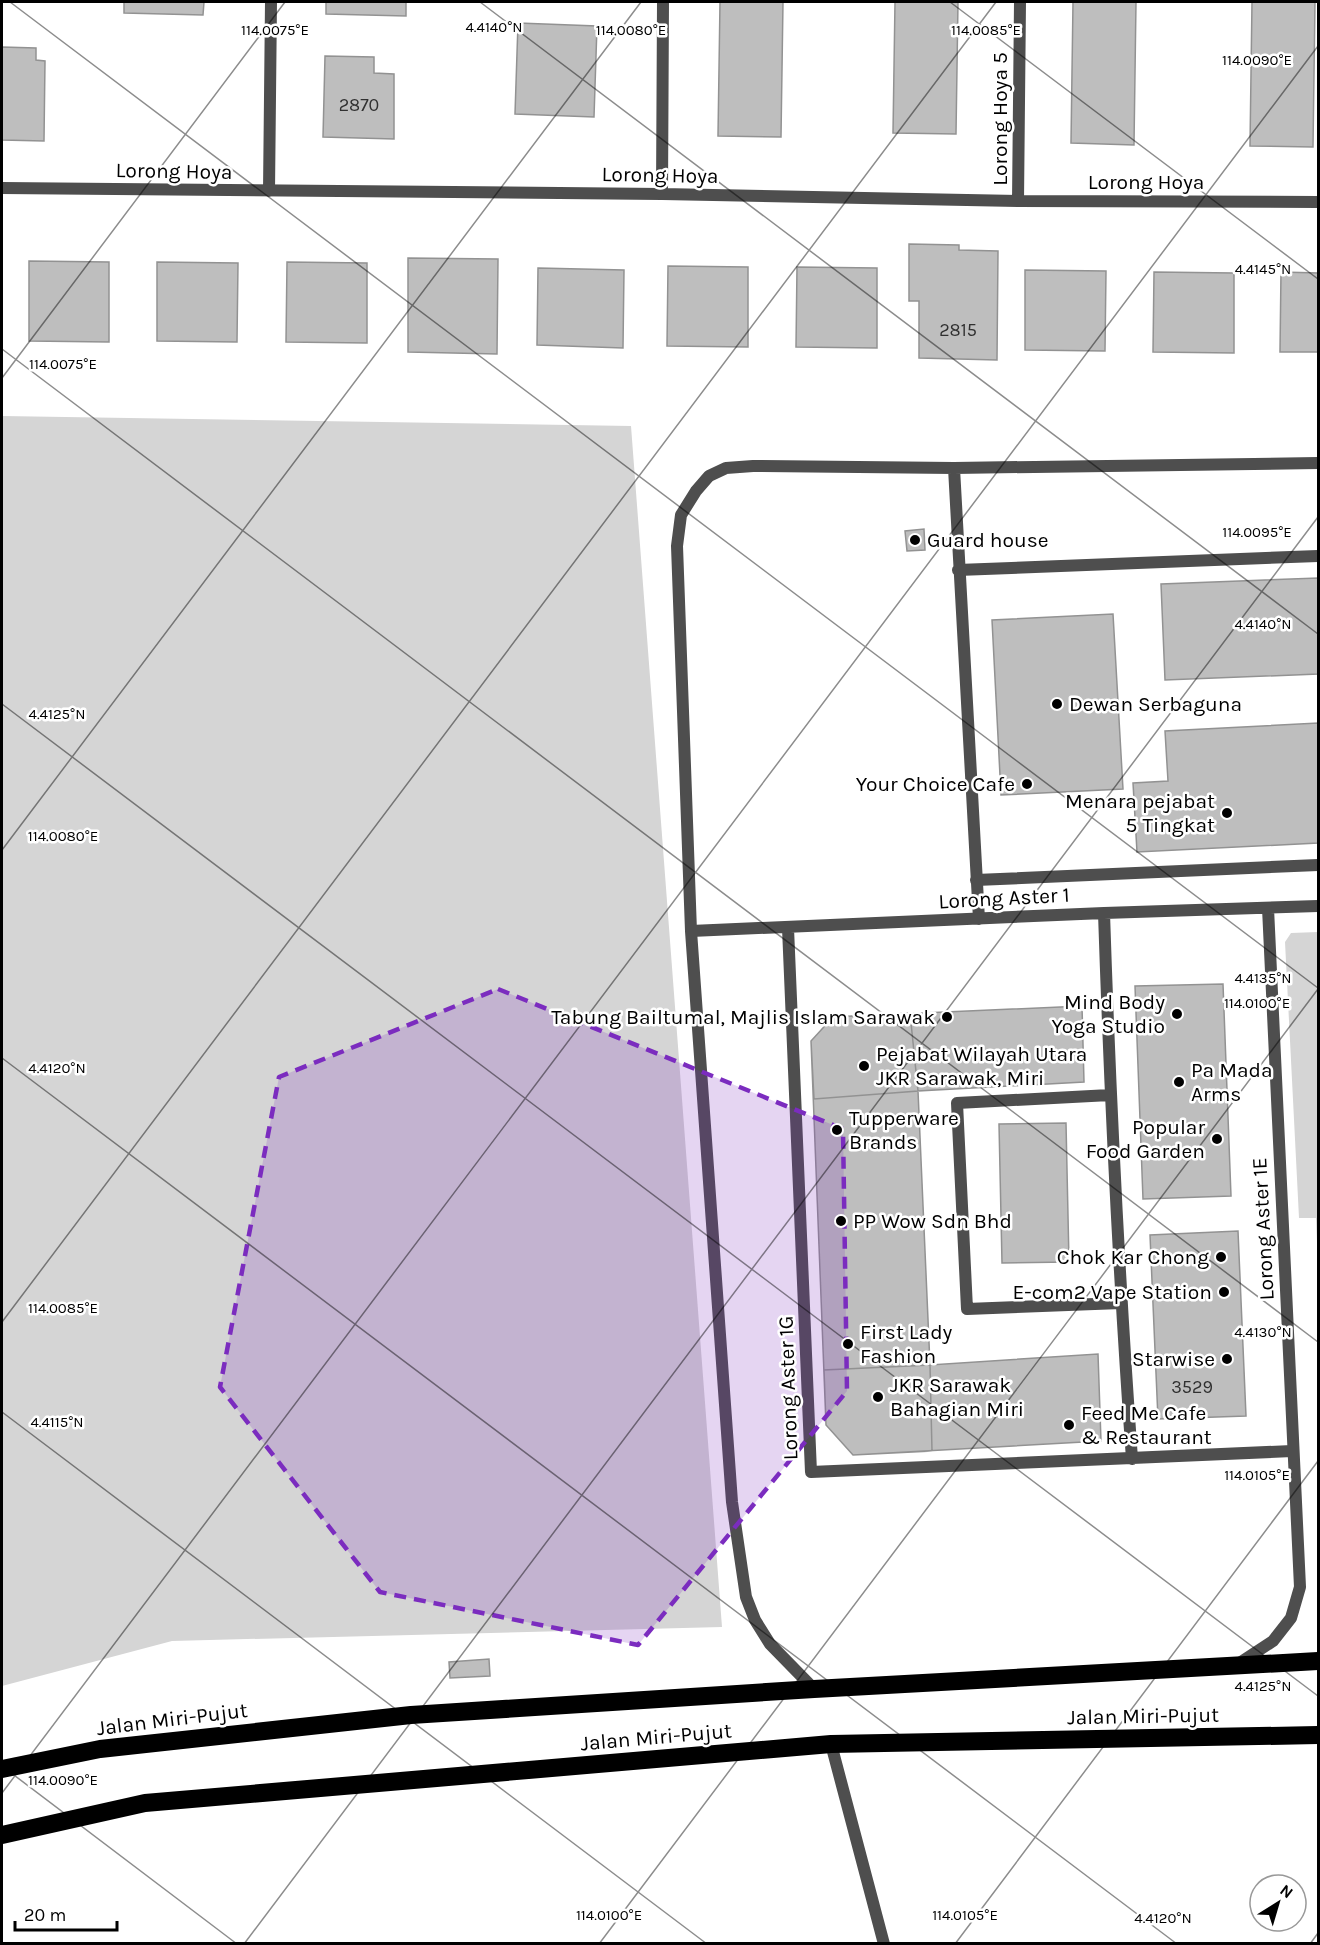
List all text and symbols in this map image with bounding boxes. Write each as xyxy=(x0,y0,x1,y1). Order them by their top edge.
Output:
text: 4.4140°N xyxy=(465,18,523,36)
text: 114.0075°E xyxy=(241,21,309,39)
text: 114.0080°E xyxy=(596,21,666,39)
text: 114.0085°E xyxy=(951,21,1021,39)
text: 114.0090°E xyxy=(1222,51,1292,69)
street label: Lorong Hoya 5 xyxy=(988,52,1012,186)
house number: 2870 xyxy=(339,94,379,116)
street label: Lorong Hoya xyxy=(115,158,233,184)
street label: Lorong Hoya xyxy=(601,162,719,188)
street label: Lorong Hoya xyxy=(1088,170,1204,194)
text: 4.4145°N xyxy=(1235,260,1291,278)
house number: 2815 xyxy=(939,319,977,341)
text: 114.0075°E xyxy=(29,355,97,373)
text: 114.0095°E xyxy=(1222,523,1292,541)
place label: Guard house xyxy=(927,528,1049,552)
marker: Guard house xyxy=(908,533,922,547)
text: 4.4140°N xyxy=(1234,615,1292,633)
place label: Dewan Serbaguna xyxy=(1069,692,1242,716)
marker: Dewan Serbaguna xyxy=(1050,697,1064,711)
text: 4.4125°N xyxy=(29,705,85,723)
place label: Your Choice Cafe xyxy=(856,772,1015,796)
marker: Your Choice Cafe xyxy=(1020,777,1034,791)
place label: Menara pejabat 5 Tingkat xyxy=(1065,789,1215,837)
marker: Menara pejabat 5 Tingkat xyxy=(1220,806,1234,820)
text: 114.0080°E xyxy=(28,827,98,845)
street label: Lorong Aster 1 xyxy=(938,883,1070,913)
text: 4.4135°N xyxy=(1234,969,1292,987)
place label: Mind Body Yoga Studio xyxy=(1051,990,1165,1038)
text: 114.0100°E xyxy=(1224,994,1290,1012)
place label: Tabung Bailtumal, Majlis Islam Sarawak xyxy=(551,1005,935,1029)
marker: Mind Body Yoga Studio xyxy=(1170,1007,1184,1021)
marker: Tabung Bailtumal, Majlis Islam Sarawak xyxy=(940,1010,954,1024)
place label: Pejabat Wilayah Utara JKR Sarawak, Miri xyxy=(876,1042,1087,1090)
place label: Pa Mada Arms xyxy=(1191,1058,1273,1106)
text: 4.4120°N xyxy=(28,1059,86,1077)
marker: Pejabat Wilayah Utara JKR Sarawak, Miri xyxy=(857,1059,871,1073)
marker: Pa Mada Arms xyxy=(1172,1075,1186,1089)
place label: Tupperware Brands xyxy=(849,1106,959,1154)
place label: Popular Food Garden xyxy=(1086,1115,1205,1163)
marker: Tupperware Brands xyxy=(830,1123,844,1137)
marker: Popular Food Garden xyxy=(1210,1132,1224,1146)
street label: Lorong Aster 1E xyxy=(1247,1157,1279,1301)
place label: PP Wow Sdn Bhd xyxy=(853,1209,1012,1233)
marker: PP Wow Sdn Bhd xyxy=(834,1214,848,1228)
place label: Chok Kar Chong xyxy=(1057,1245,1209,1269)
marker: Chok Kar Chong xyxy=(1214,1250,1228,1264)
place label: E-com2 Vape Station xyxy=(1013,1280,1212,1304)
marker: E-com2 Vape Station xyxy=(1217,1285,1231,1299)
text: 114.0085°E xyxy=(28,1299,98,1317)
street label: Lorong Aster 1G xyxy=(773,1315,803,1461)
place label: First Lady Fashion xyxy=(860,1320,953,1368)
text: 4.4130°N xyxy=(1234,1323,1292,1341)
marker: First Lady Fashion xyxy=(841,1337,855,1351)
place label: Starwise xyxy=(1132,1347,1215,1371)
marker: Starwise xyxy=(1220,1352,1234,1366)
place label: JKR Sarawak Bahagian Miri xyxy=(890,1373,1024,1421)
house number: 3529 xyxy=(1171,1376,1213,1398)
marker: JKR Sarawak Bahagian Miri xyxy=(871,1390,885,1404)
place label: Feed Me Cafe & Restaurant xyxy=(1081,1401,1212,1449)
text: 4.4115°N xyxy=(30,1413,84,1431)
marker: Feed Me Cafe & Restaurant xyxy=(1062,1418,1076,1432)
text: 114.0105°E xyxy=(1224,1466,1290,1484)
text: 4.4125°N xyxy=(1235,1677,1291,1695)
street label: Jalan Miri-Pujut xyxy=(95,1698,249,1740)
street label: Jalan Miri-Pujut xyxy=(1067,1703,1219,1729)
street label: Jalan Miri-Pujut xyxy=(579,1718,733,1756)
text: 114.0090°E xyxy=(28,1771,98,1789)
north arrow xyxy=(1248,1873,1308,1933)
text: N xyxy=(1276,1880,1297,1902)
scale bar xyxy=(15,1894,117,1932)
text: 20 m xyxy=(24,1904,66,1926)
text: 114.0100°E xyxy=(576,1906,642,1924)
text: 114.0105°E xyxy=(932,1906,998,1924)
text: 4.4120°N xyxy=(1134,1909,1192,1927)

